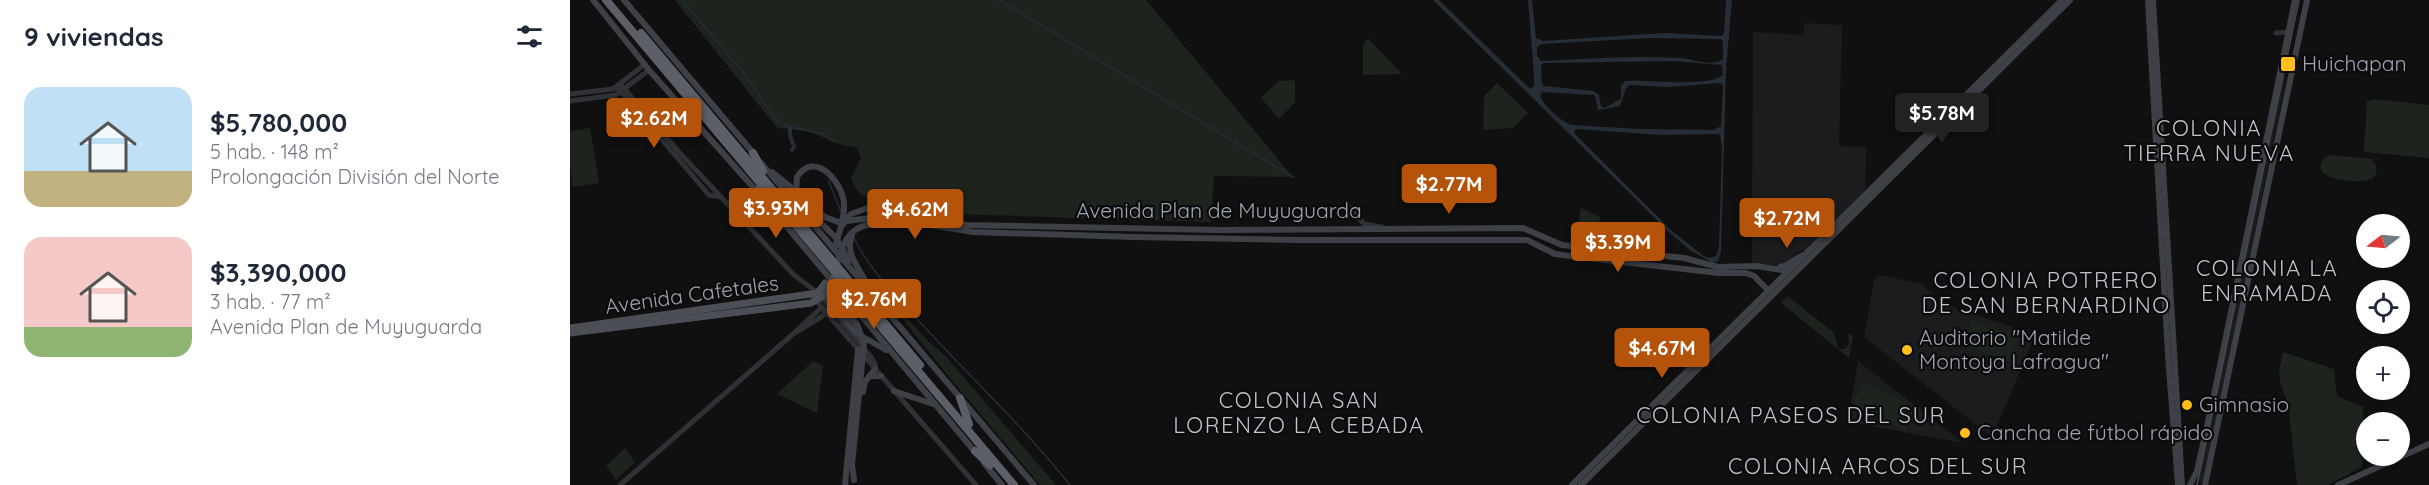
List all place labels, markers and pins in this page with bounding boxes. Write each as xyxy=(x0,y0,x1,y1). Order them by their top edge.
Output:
place label: Huichapan xyxy=(2302,50,2407,76)
marker: Huichapan xyxy=(2279,55,2297,73)
pin: $5.78M xyxy=(1893,93,1991,144)
pin: $2.62M xyxy=(605,98,703,149)
pin: $2.77M xyxy=(1400,164,1498,215)
pin: $3.93M xyxy=(727,188,825,239)
pin: $4.62M xyxy=(866,189,964,240)
pin: $2.72M xyxy=(1738,198,1836,249)
pin: $3.39M xyxy=(1569,222,1667,273)
pin: $2.76M xyxy=(825,279,923,330)
place label: Auditorio "Matilde Montoya Lafragua" xyxy=(1919,324,2109,374)
pin: $4.67M xyxy=(1613,328,1711,379)
marker: Auditorio "Matilde Montoya Lafragua" xyxy=(1900,343,1914,357)
place label: Gimnasio xyxy=(2199,391,2289,417)
marker: Gimnasio xyxy=(2180,398,2194,412)
place label: Cancha de fútbol rápido xyxy=(1977,419,2213,445)
marker: Cancha de fútbol rápido xyxy=(1958,426,1972,440)

